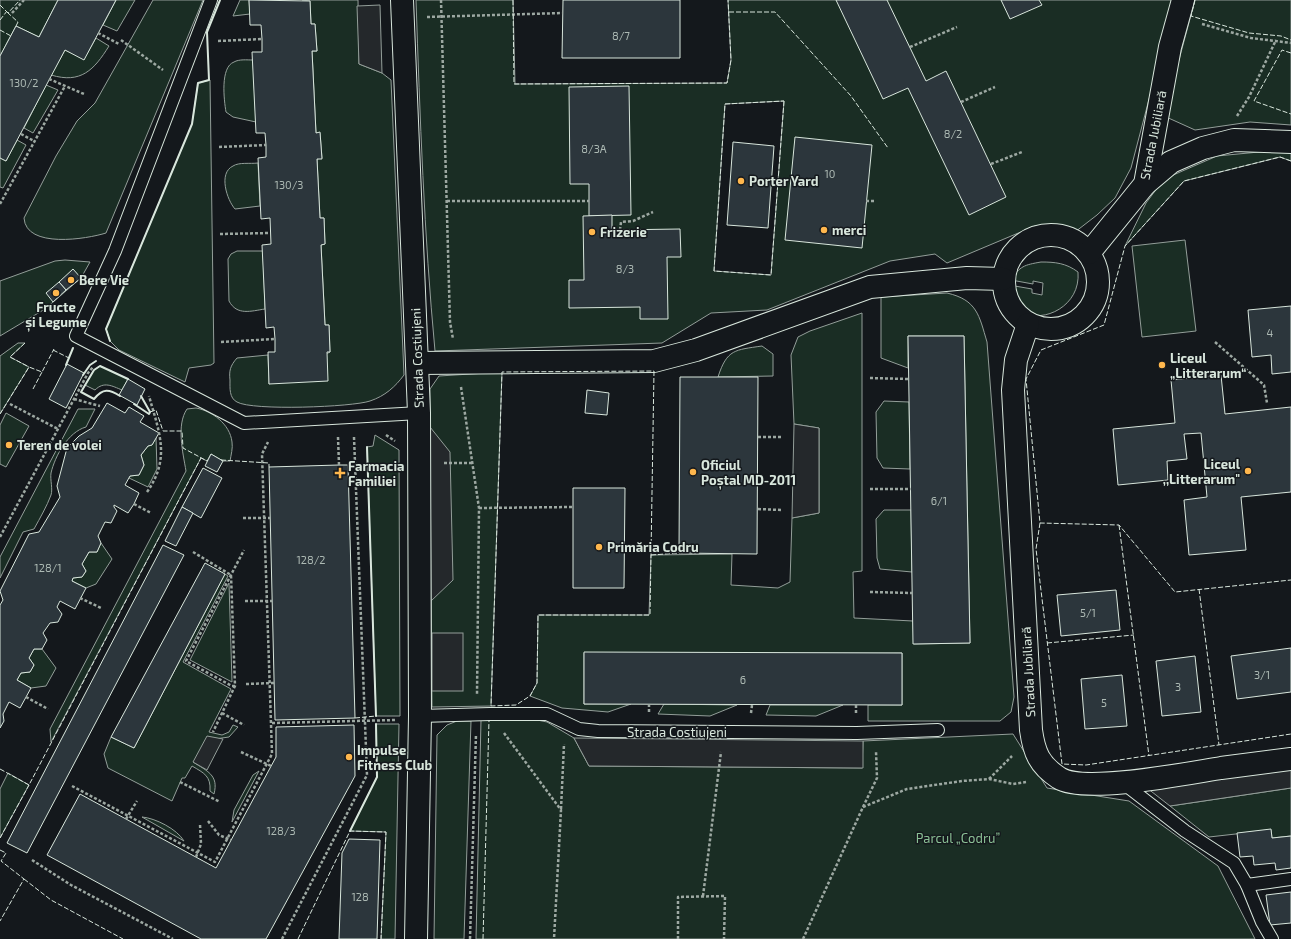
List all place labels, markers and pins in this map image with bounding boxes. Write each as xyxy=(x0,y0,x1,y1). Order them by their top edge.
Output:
place label: Porter Yard xyxy=(749,173,818,189)
marker: Porter Yard xyxy=(736,176,746,186)
place label: merci xyxy=(832,222,866,238)
place label: Frizerie xyxy=(600,224,647,240)
marker: merci xyxy=(819,225,829,235)
marker: Frizerie xyxy=(587,227,597,237)
place label: Bere Vie xyxy=(79,272,129,288)
marker: Bere Vie xyxy=(66,275,76,285)
marker: Fructe și Legume xyxy=(51,288,61,298)
place label: Fructe și Legume xyxy=(25,299,87,332)
place label: Liceul „Litterarum“ xyxy=(1170,350,1247,381)
marker: Liceul „Litterarum“ xyxy=(1157,360,1167,370)
place label: Teren de volei xyxy=(17,437,102,453)
marker: Teren de volei xyxy=(4,440,14,450)
place label: Liceul ,,Litterarum" xyxy=(1163,456,1241,487)
place label: Oficiul Poștal MD-2011 xyxy=(701,457,796,490)
place label: Farmacia Familiei xyxy=(348,458,404,489)
marker: Liceul ,,Litterarum" xyxy=(1243,466,1253,476)
marker: Oficiul Poștal MD-2011 xyxy=(688,467,698,477)
marker: Farmacia Familiei xyxy=(335,468,345,478)
place label: Primăria Codru xyxy=(607,539,699,555)
marker: Primăria Codru xyxy=(594,542,604,552)
place label: Impulse Fitness Club xyxy=(357,742,433,773)
marker: Impulse Fitness Club xyxy=(344,752,354,762)

